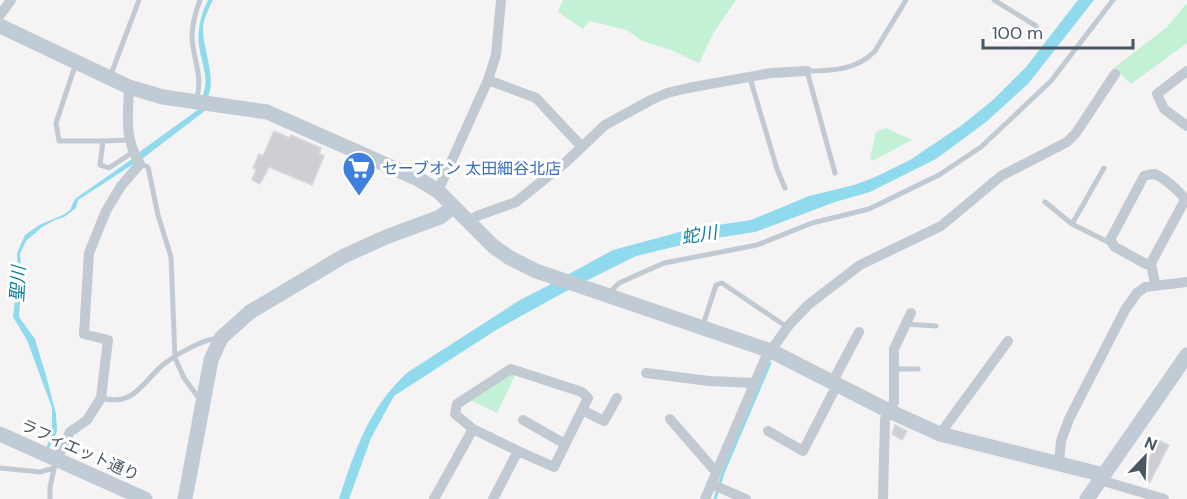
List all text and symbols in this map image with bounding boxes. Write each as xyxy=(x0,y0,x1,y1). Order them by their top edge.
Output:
scale bar xyxy=(983,12,1133,50)
text: 100 m xyxy=(992,21,1043,45)
supermarket icon: セーブオン 太田細谷北店 xyxy=(341,150,377,197)
place label: セーブオン 太田細谷北店 xyxy=(382,158,561,179)
water label: 蛇川 xyxy=(679,220,721,250)
water label: 聖川 xyxy=(5,263,31,303)
street label: ラフィエット通り xyxy=(17,414,143,486)
north arrow xyxy=(1115,427,1175,487)
text: N xyxy=(1141,432,1160,456)

